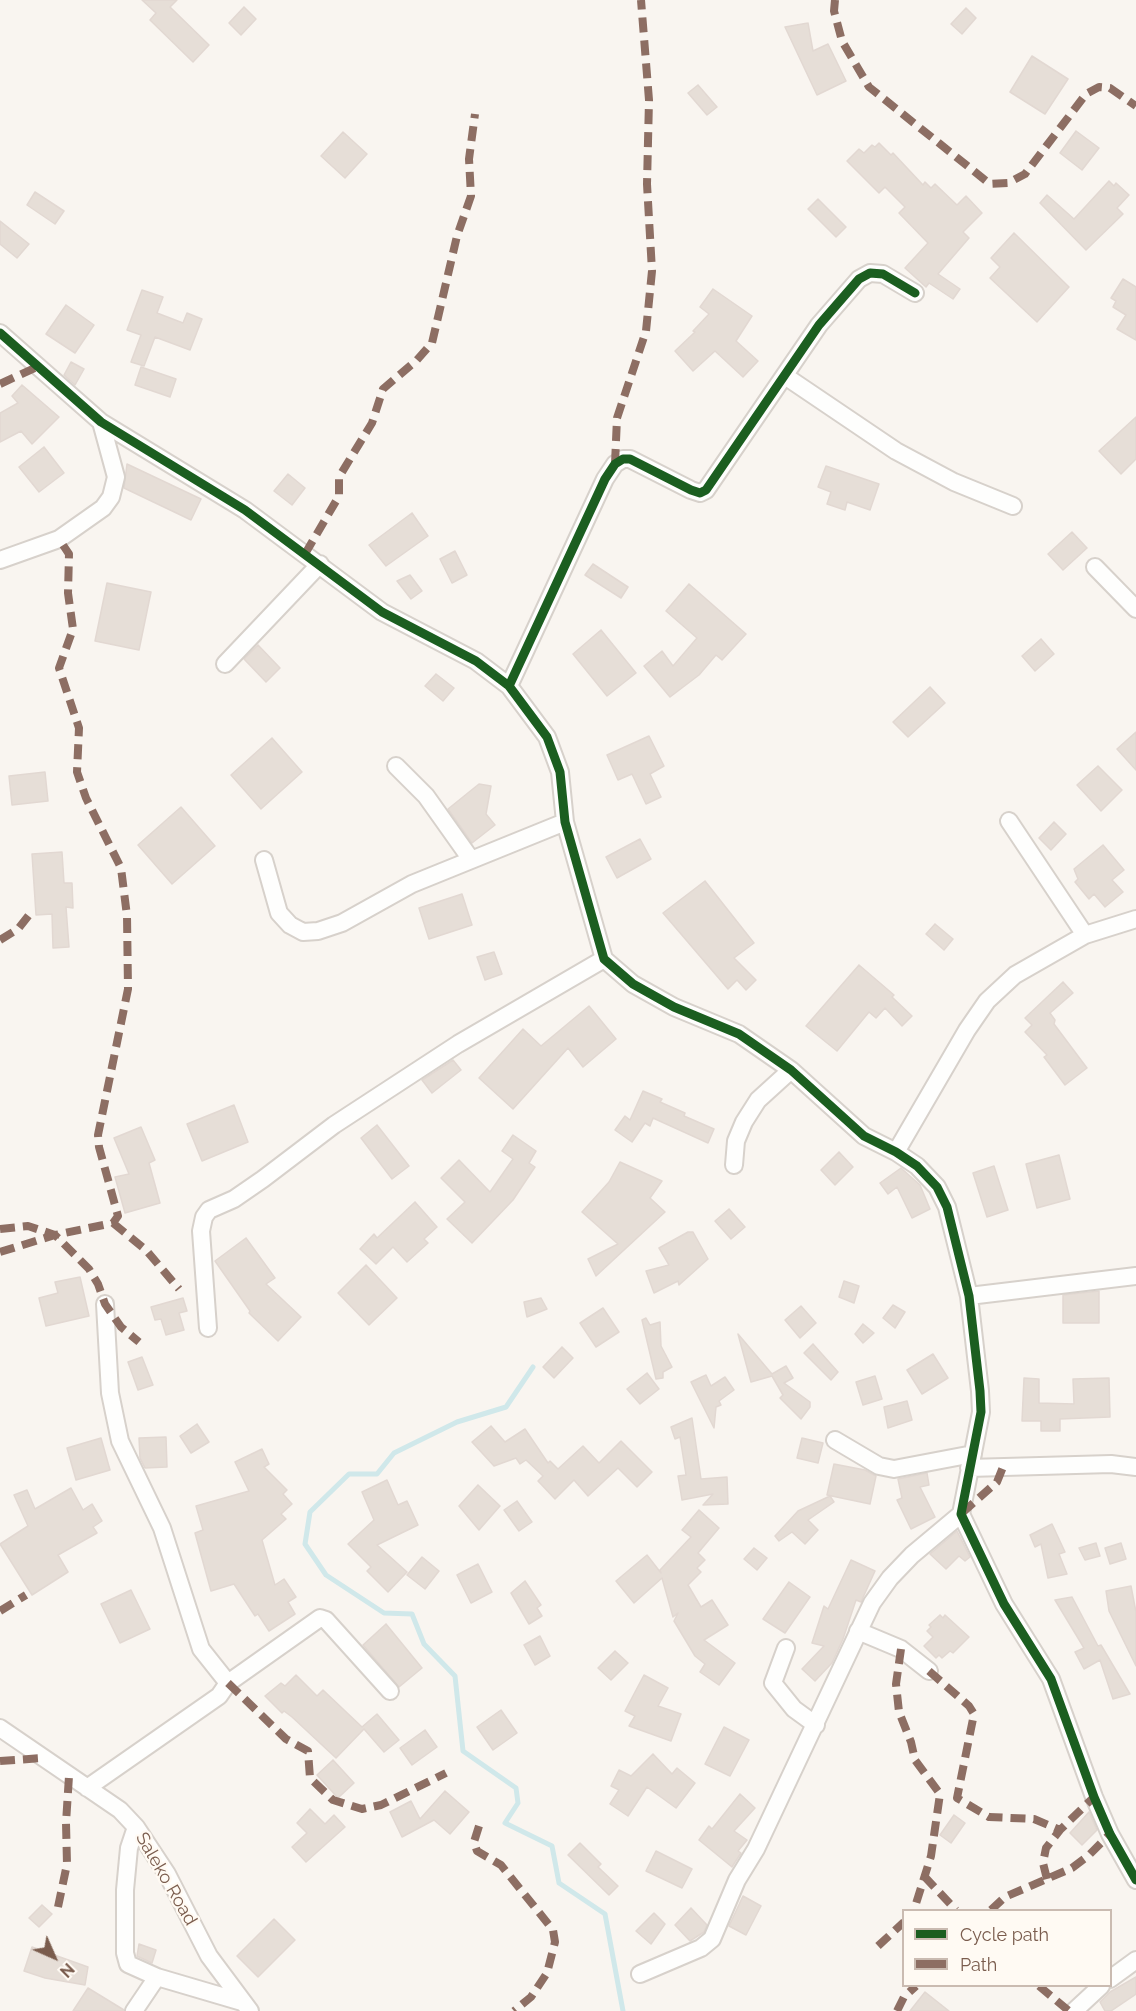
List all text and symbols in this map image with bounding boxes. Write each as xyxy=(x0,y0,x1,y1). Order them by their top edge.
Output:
street label: Saleko Road xyxy=(131,1829,201,1929)
legend xyxy=(902,1909,1112,1987)
text: Cycle path xyxy=(960,1924,1049,1945)
north arrow xyxy=(24,1927,84,1987)
text: Path xyxy=(960,1954,997,1975)
text: N xyxy=(56,1959,78,1981)

